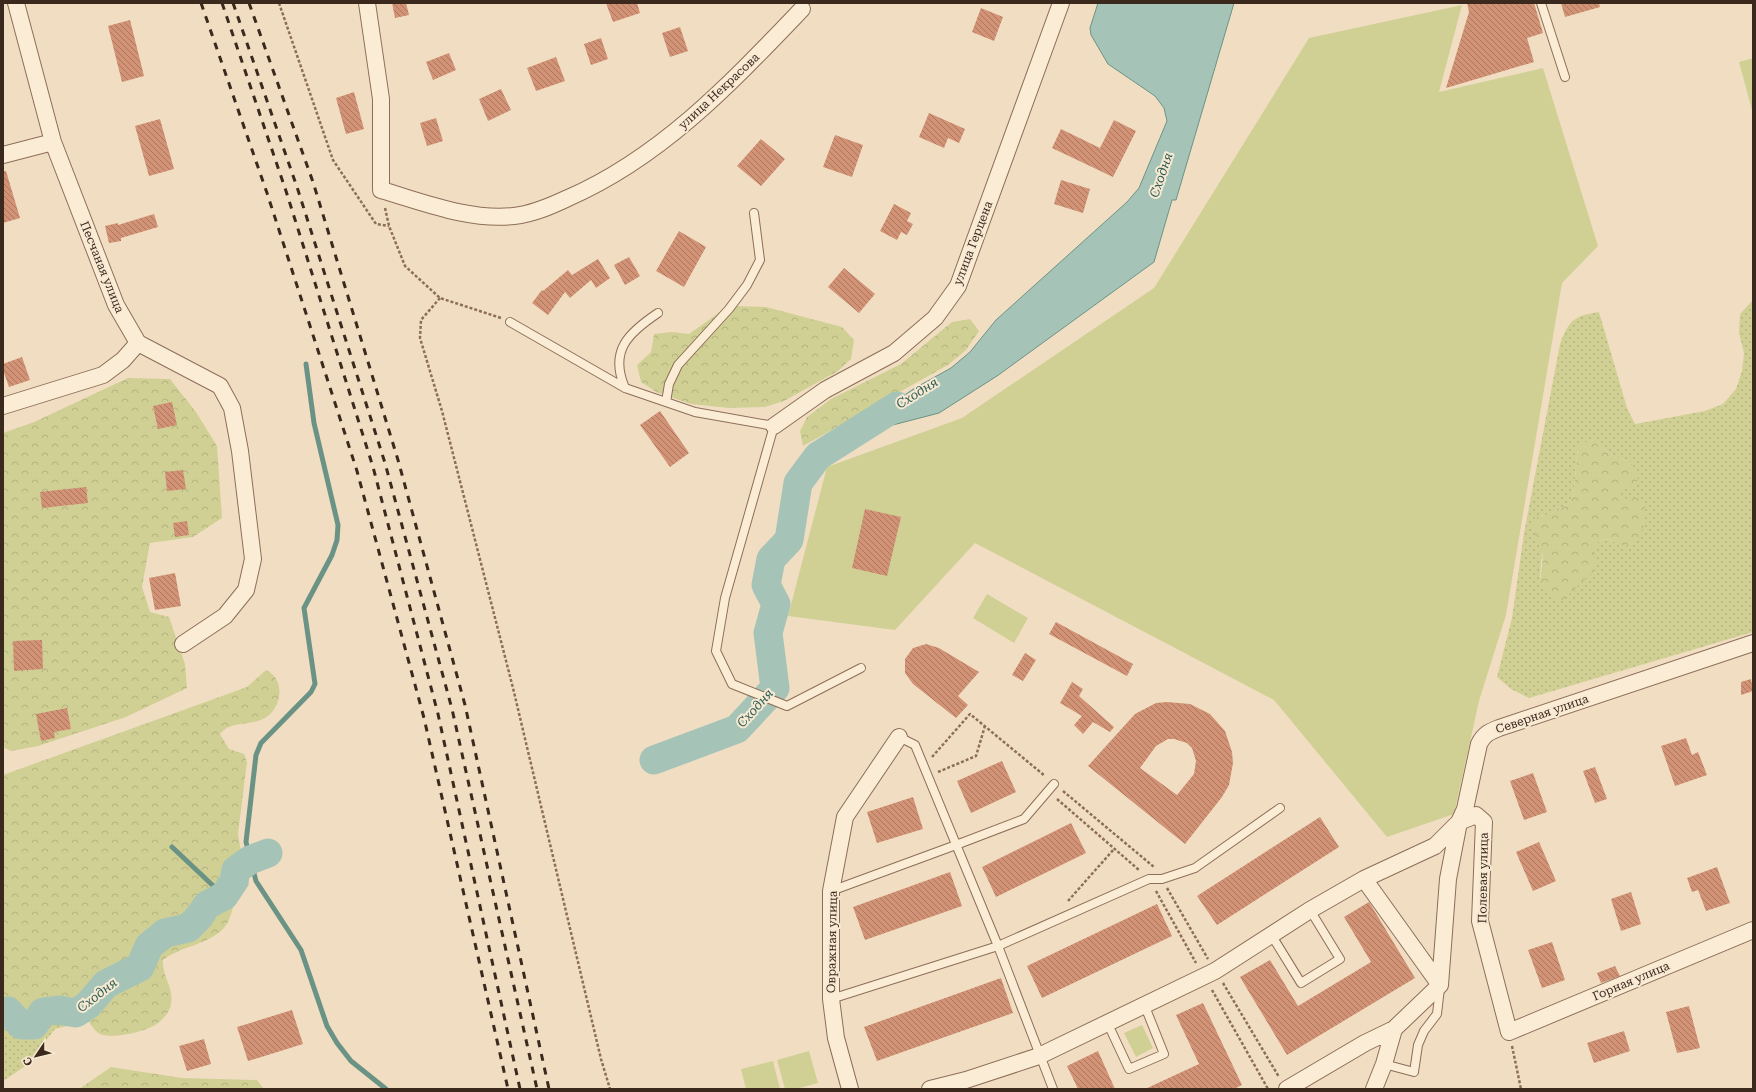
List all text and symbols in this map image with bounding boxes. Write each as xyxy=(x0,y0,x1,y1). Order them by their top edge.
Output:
street label: улица Некрасова xyxy=(676,50,763,132)
water label: Сходня xyxy=(1146,150,1176,199)
street label: улица Герцена xyxy=(951,198,996,287)
street label: Песчаная улица xyxy=(77,219,127,315)
water label: Сходня xyxy=(893,374,941,412)
water label: Сходня xyxy=(734,685,776,730)
street label: Северная улица xyxy=(1494,691,1591,736)
street label: Полевая улица xyxy=(1475,832,1491,924)
street label: Овражная улица xyxy=(824,890,840,993)
street label: Горная улица xyxy=(1590,958,1672,1004)
water label: Сходня xyxy=(74,975,120,1015)
north arrow xyxy=(16,1036,56,1076)
text: С xyxy=(21,1054,36,1068)

